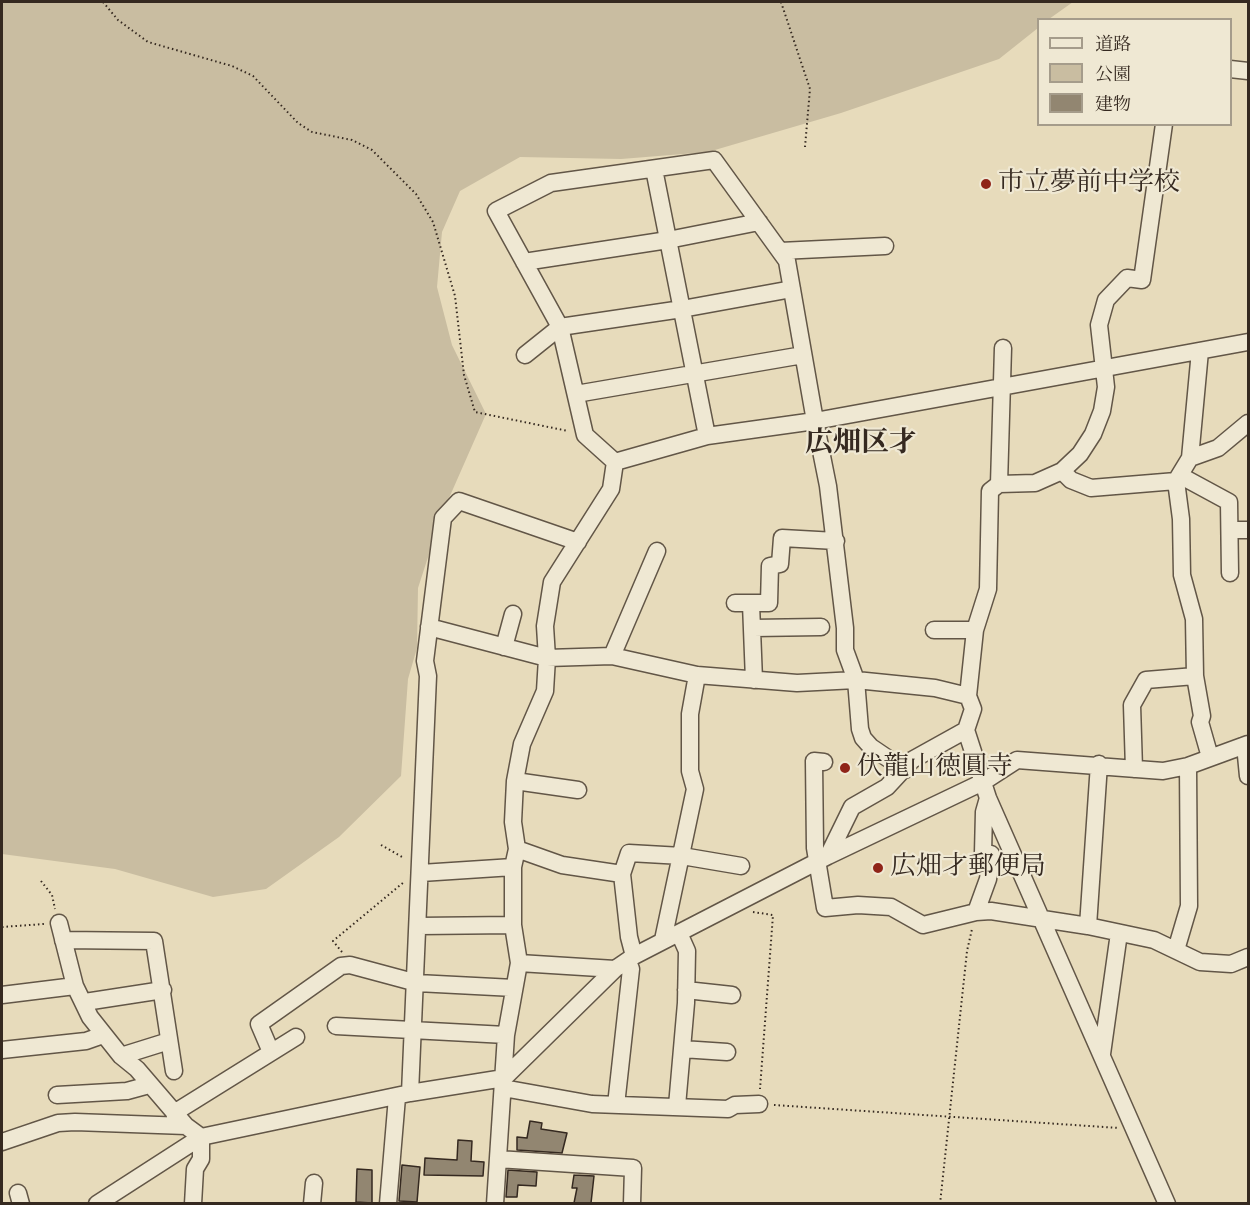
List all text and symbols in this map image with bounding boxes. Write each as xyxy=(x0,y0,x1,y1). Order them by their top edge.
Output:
legend xyxy=(1037,18,1232,126)
text: 道路 xyxy=(1095,32,1131,57)
text: 公園 xyxy=(1095,62,1131,87)
text: 建物 xyxy=(1095,92,1131,117)
place label: 市立夢前中学校 xyxy=(998,168,1180,200)
marker: 市立夢前中学校 xyxy=(979,177,993,191)
district label: 広畑区才 xyxy=(805,428,917,462)
place label: 伏龍山徳圓寺 xyxy=(857,752,1013,784)
marker: 伏龍山徳圓寺 xyxy=(838,761,852,775)
place label: 広畑才郵便局 xyxy=(890,852,1046,884)
marker: 広畑才郵便局 xyxy=(871,861,885,875)

